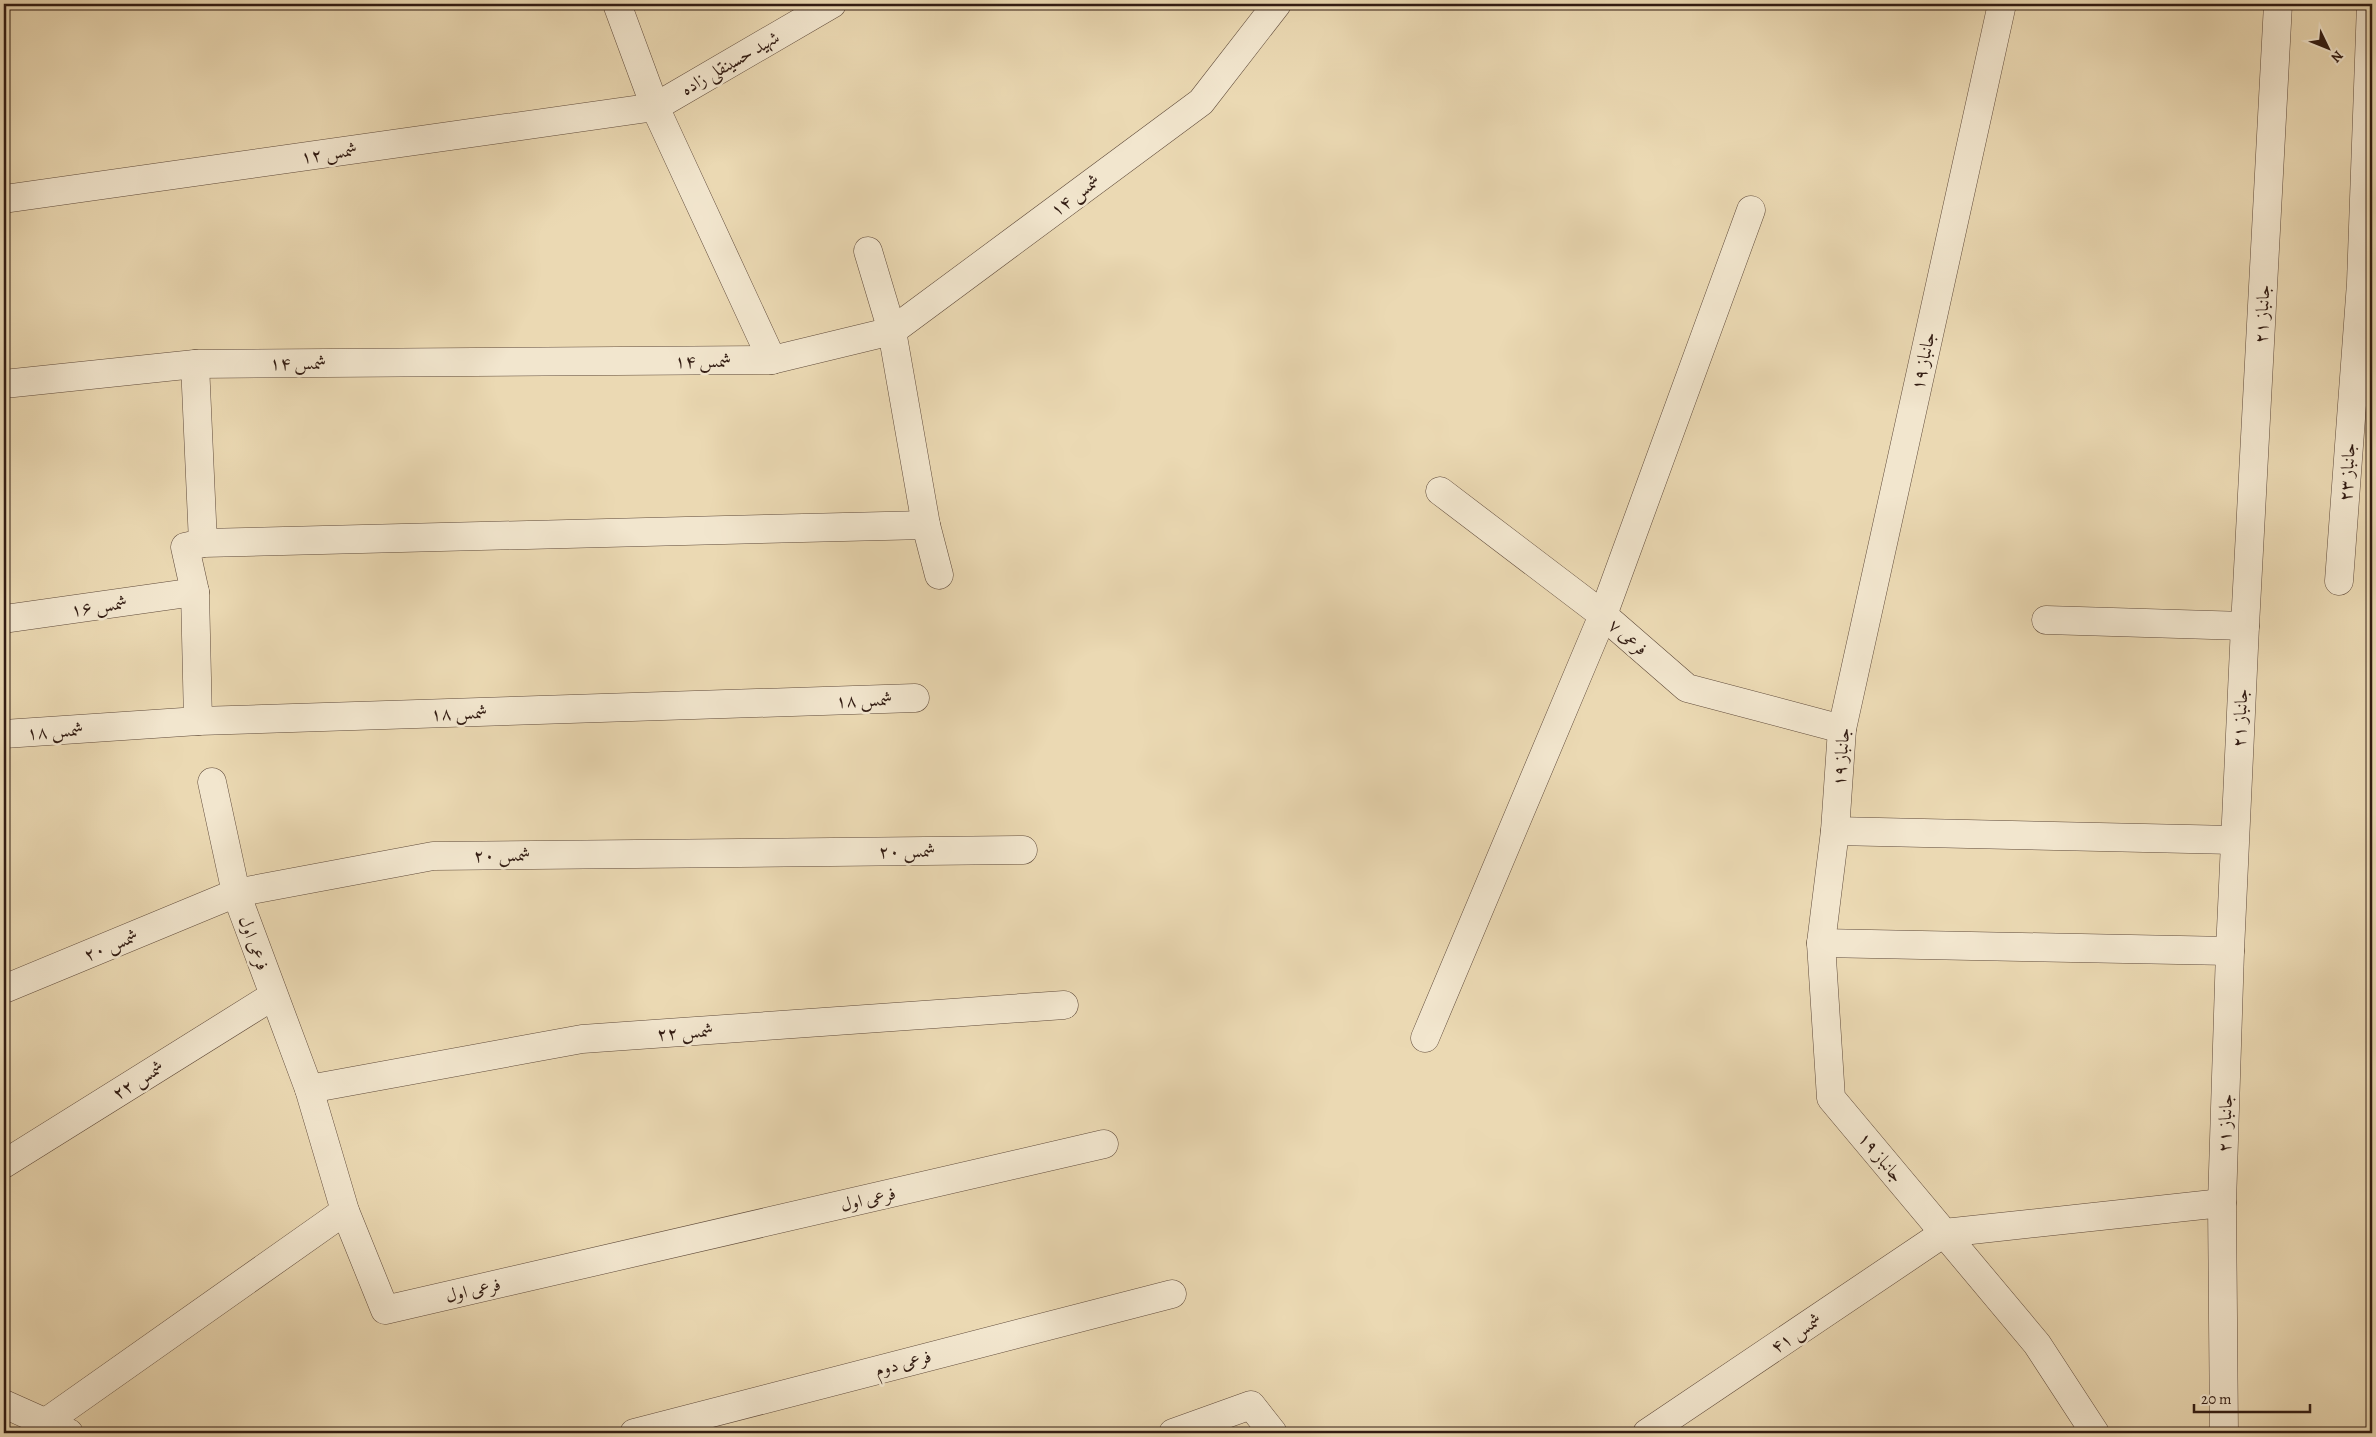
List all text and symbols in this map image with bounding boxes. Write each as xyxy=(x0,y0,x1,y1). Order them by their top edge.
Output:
north arrow xyxy=(2304,22,2354,72)
street label: شهید حسینقلی زاده xyxy=(676,25,784,102)
text: N xyxy=(2327,46,2348,67)
street label: شمس ۱۲ xyxy=(299,137,359,169)
street label: شمس ۱۴ xyxy=(1045,168,1105,222)
street label: جانباز ۲۱ xyxy=(2248,284,2276,344)
street label: جانباز ۱۹ xyxy=(1905,330,1941,392)
street label: شمس ۱۴ xyxy=(675,349,731,373)
street label: شمس ۱۴ xyxy=(270,351,326,375)
street label: جانباز ۲۳ xyxy=(2333,442,2361,502)
street label: شمس ۱۶ xyxy=(69,590,129,622)
street label: فرعی ۷ xyxy=(1603,613,1653,661)
street label: شمس ۱۸ xyxy=(835,687,893,713)
street label: جانباز ۲۱ xyxy=(2226,688,2254,748)
street label: شمس ۱۸ xyxy=(430,700,488,726)
street label: شمس ۱۸ xyxy=(26,717,84,745)
street label: جانباز ۱۹ xyxy=(1826,727,1856,787)
street label: شمس ۲۰ xyxy=(878,839,936,863)
street label: شمس ۲۰ xyxy=(473,843,531,867)
street label: فرعی اول xyxy=(233,912,275,974)
street label: شمس ۲۰ xyxy=(80,923,142,967)
street label: شمس ۲۲ xyxy=(656,1018,714,1046)
street label: شمس ۲۲ xyxy=(108,1055,168,1105)
street label: جانباز ۲۱ xyxy=(2212,1093,2238,1153)
street label: جانباز ۱۹ xyxy=(1853,1127,1909,1187)
street label: فرعی اول xyxy=(838,1181,898,1217)
street label: فرعی اول xyxy=(443,1272,503,1308)
street label: شمس ۴۱ xyxy=(1766,1307,1826,1359)
street label: فرعی دوم xyxy=(872,1344,935,1386)
scale bar xyxy=(2194,1382,2310,1414)
text: 20 m xyxy=(2201,1389,2232,1409)

